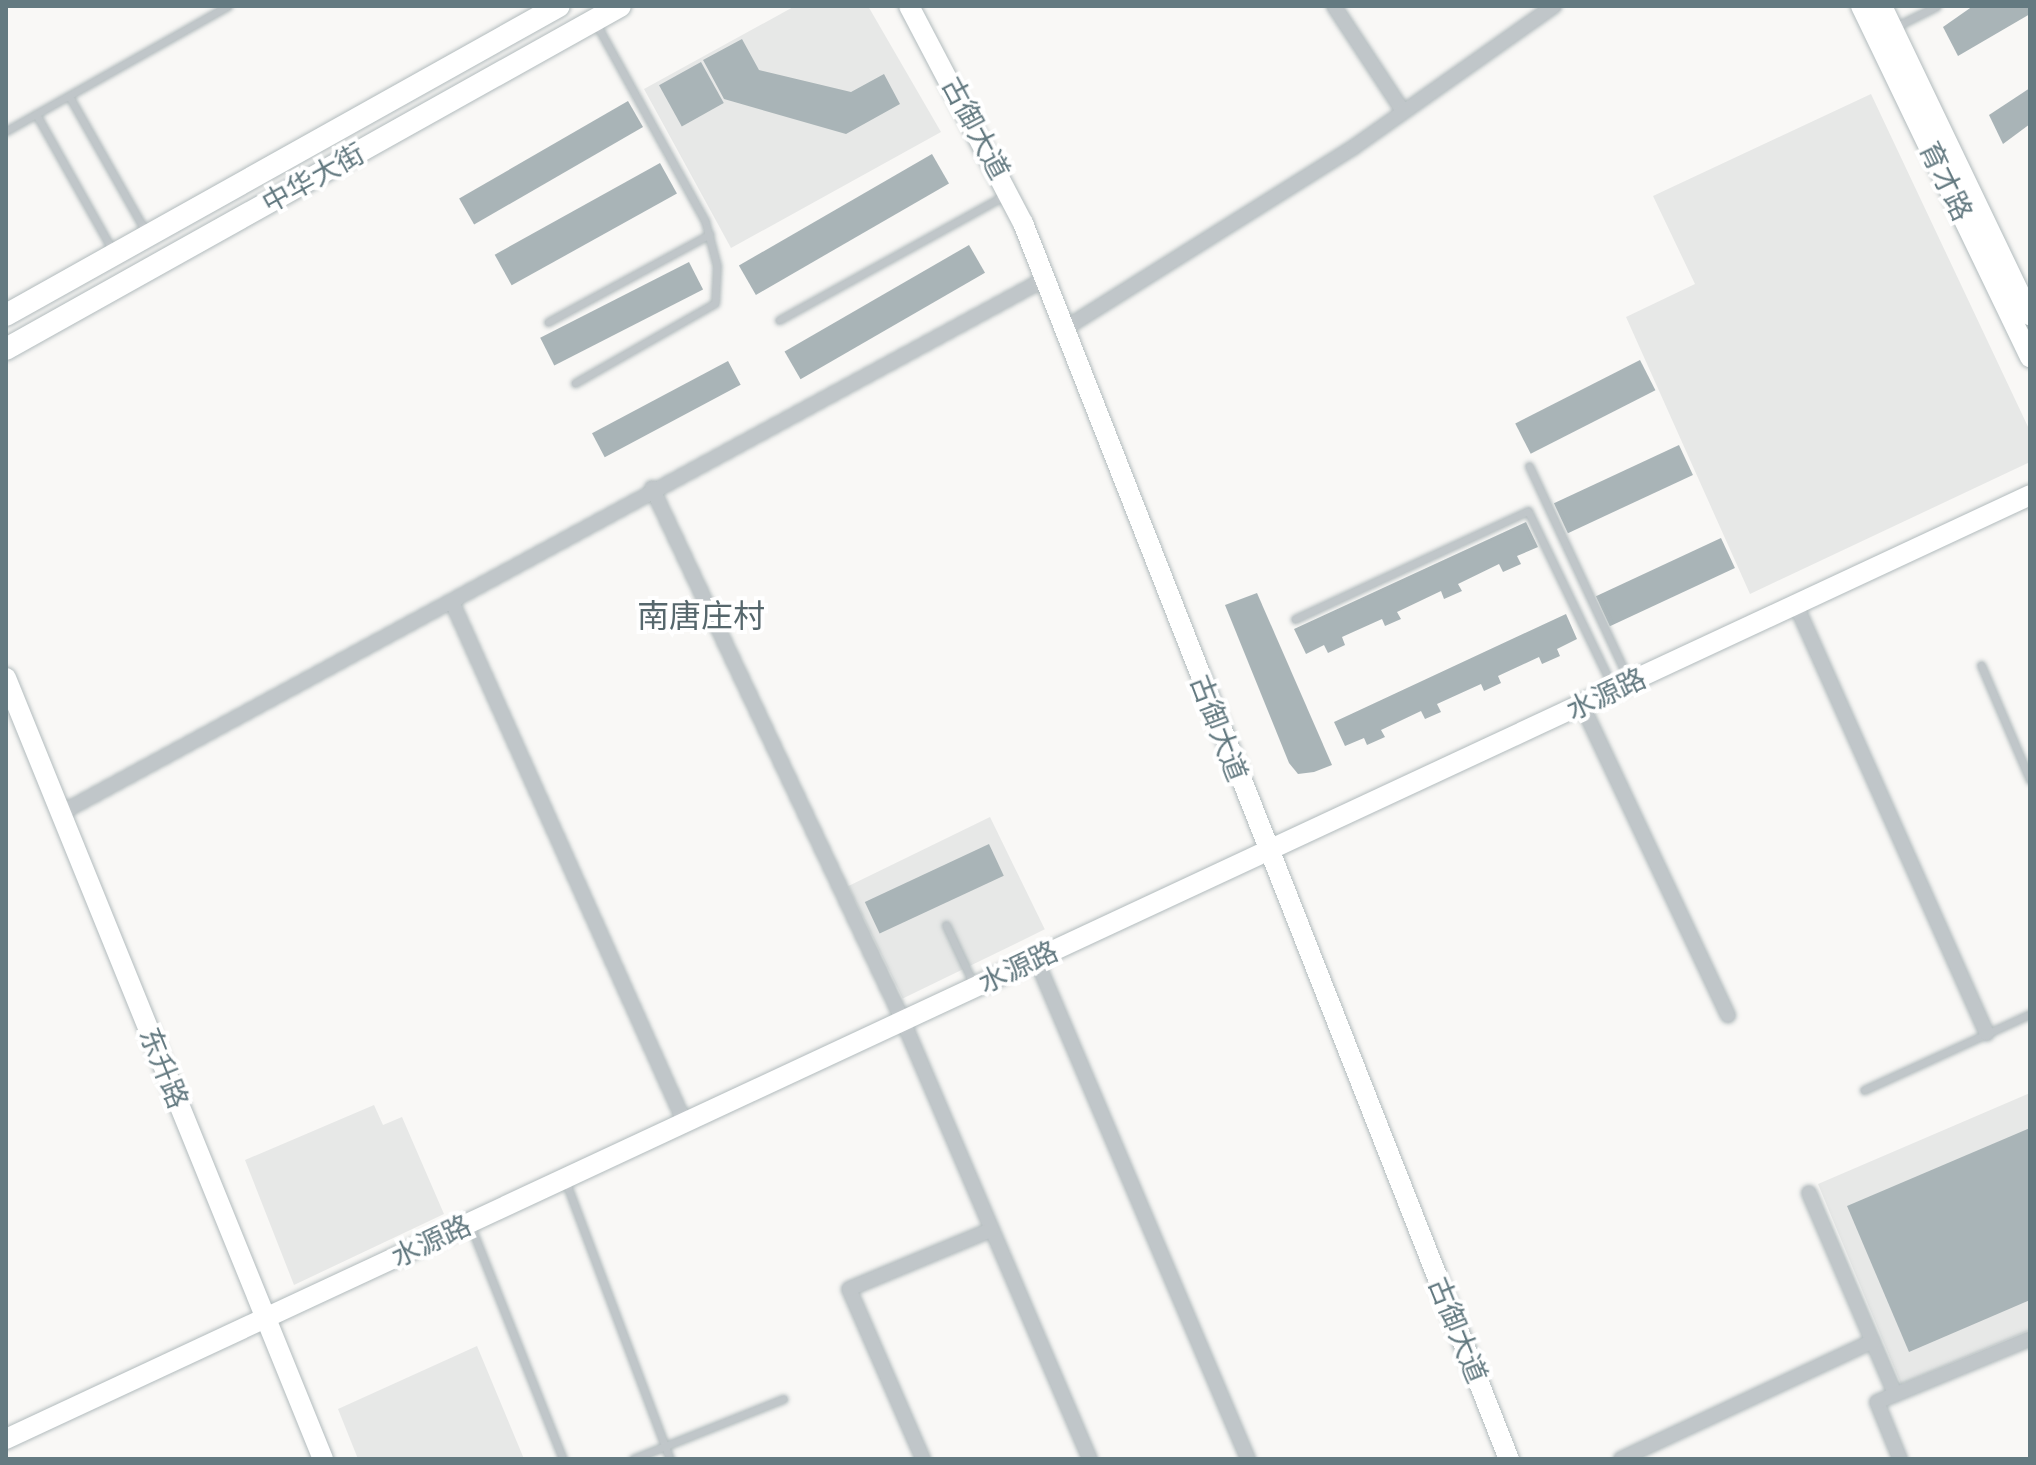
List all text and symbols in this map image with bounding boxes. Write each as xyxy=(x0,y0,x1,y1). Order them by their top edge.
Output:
street label: 古御大道 xyxy=(935,71,1017,185)
street label: 中华大街 xyxy=(256,136,370,220)
street label: 育才路 xyxy=(1912,136,1980,226)
district label: 南唐庄村 xyxy=(637,597,765,635)
street label: 水源路 xyxy=(1561,661,1651,727)
street label: 古御大道 xyxy=(1183,670,1255,786)
street label: 水源路 xyxy=(973,934,1063,1000)
street label: 东升路 xyxy=(133,1023,195,1113)
street label: 水源路 xyxy=(386,1208,476,1274)
street label: 古御大道 xyxy=(1421,1272,1495,1388)

